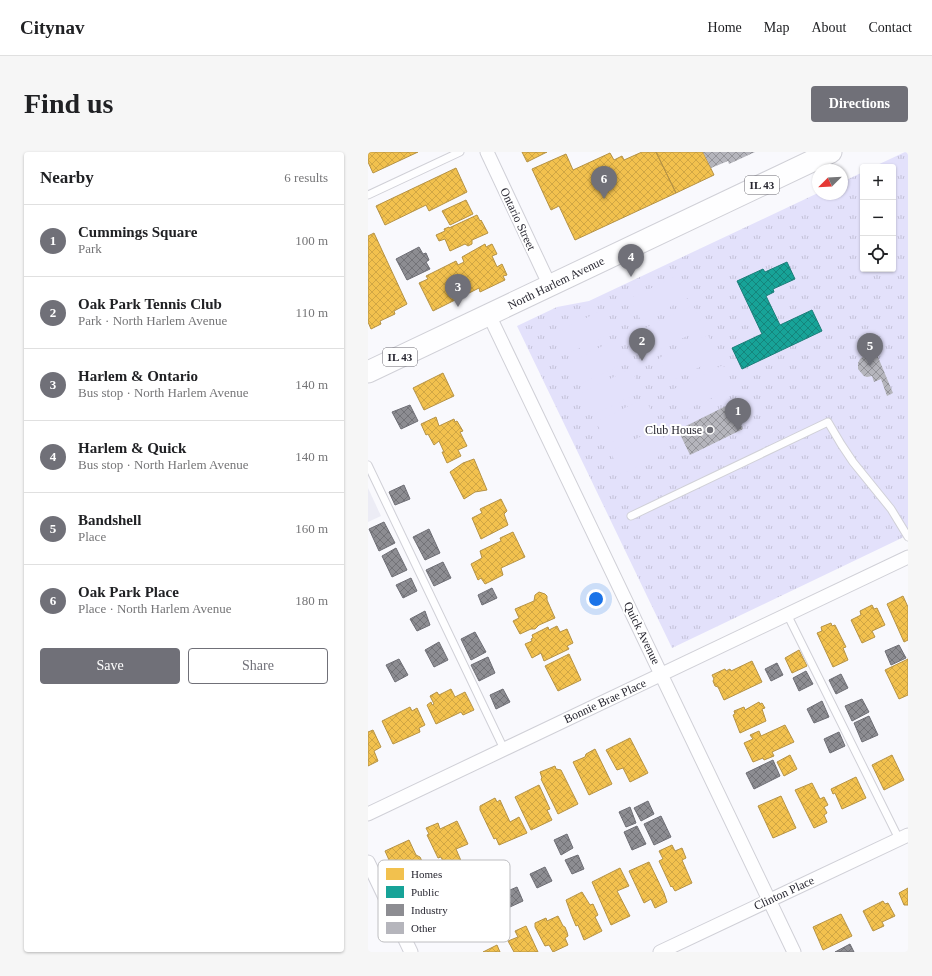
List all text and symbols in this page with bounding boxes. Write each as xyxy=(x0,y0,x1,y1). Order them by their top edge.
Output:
text: Citynav xyxy=(20,17,84,38)
text: Home xyxy=(708,20,742,35)
text: Map xyxy=(764,20,789,35)
text: About xyxy=(811,20,846,35)
text: Contact xyxy=(868,20,912,35)
button: Directions xyxy=(811,86,908,122)
text: Find us xyxy=(24,88,114,119)
north arrow xyxy=(812,164,848,200)
map controls xyxy=(860,164,896,272)
button: + xyxy=(860,164,896,200)
pin: 6 xyxy=(591,166,617,199)
text: Nearby xyxy=(40,168,94,187)
text: 6 results xyxy=(284,170,328,185)
road number: IL 43 xyxy=(745,176,779,194)
street label: Ontario Street xyxy=(497,185,539,253)
button: − xyxy=(860,200,896,236)
text: Cummings Square xyxy=(78,224,197,240)
text: 1 xyxy=(50,233,56,248)
text: 100 m xyxy=(295,233,328,248)
button: locate xyxy=(860,236,896,272)
text: Park xyxy=(78,241,102,256)
pin: 4 xyxy=(618,244,644,277)
street label: North Harlem Avenue xyxy=(505,254,607,312)
pin: 3 xyxy=(445,274,471,307)
text: Oak Park Tennis Club xyxy=(78,296,222,312)
text: 2 xyxy=(50,305,56,320)
text: 110 m xyxy=(296,305,328,320)
text: Park · North Harlem Avenue xyxy=(78,313,227,328)
pin: 2 xyxy=(629,328,655,361)
pin: 5 xyxy=(857,333,883,366)
road number: IL 43 xyxy=(383,348,417,366)
text: Harlem & Ontario xyxy=(78,368,198,384)
text: 3 xyxy=(50,377,56,392)
text: 140 m xyxy=(295,377,328,392)
text: Bus stop · North Harlem Avenue xyxy=(78,385,249,400)
pin: 1 xyxy=(725,398,751,431)
place label: Club House xyxy=(645,423,702,437)
marker: Club House xyxy=(705,425,715,435)
text: Harlem & Quick xyxy=(78,440,186,456)
text: 4 xyxy=(50,449,56,464)
text: 140 m xyxy=(295,449,328,464)
text: Bus stop · North Harlem Avenue xyxy=(78,457,249,472)
text: Bandshell xyxy=(78,512,141,528)
text: 5 xyxy=(50,521,56,536)
text: 160 m xyxy=(295,521,328,536)
text: Place xyxy=(78,529,106,544)
text: Oak Park Place xyxy=(78,584,179,600)
your location xyxy=(586,589,606,609)
text: 6 xyxy=(50,593,56,608)
text: 180 m xyxy=(295,593,328,608)
street label: Quick Avenue xyxy=(621,599,663,667)
text: Place · North Harlem Avenue xyxy=(78,601,232,616)
button: Save xyxy=(40,648,180,684)
button: Share xyxy=(188,648,328,684)
street label: Bonnie Brae Place xyxy=(562,676,648,726)
legend xyxy=(378,860,510,942)
text: Homes xyxy=(411,868,442,880)
street label: Clinton Place xyxy=(752,873,816,913)
text: Public xyxy=(411,886,439,898)
text: Industry xyxy=(411,904,448,916)
text: Other xyxy=(411,922,436,934)

